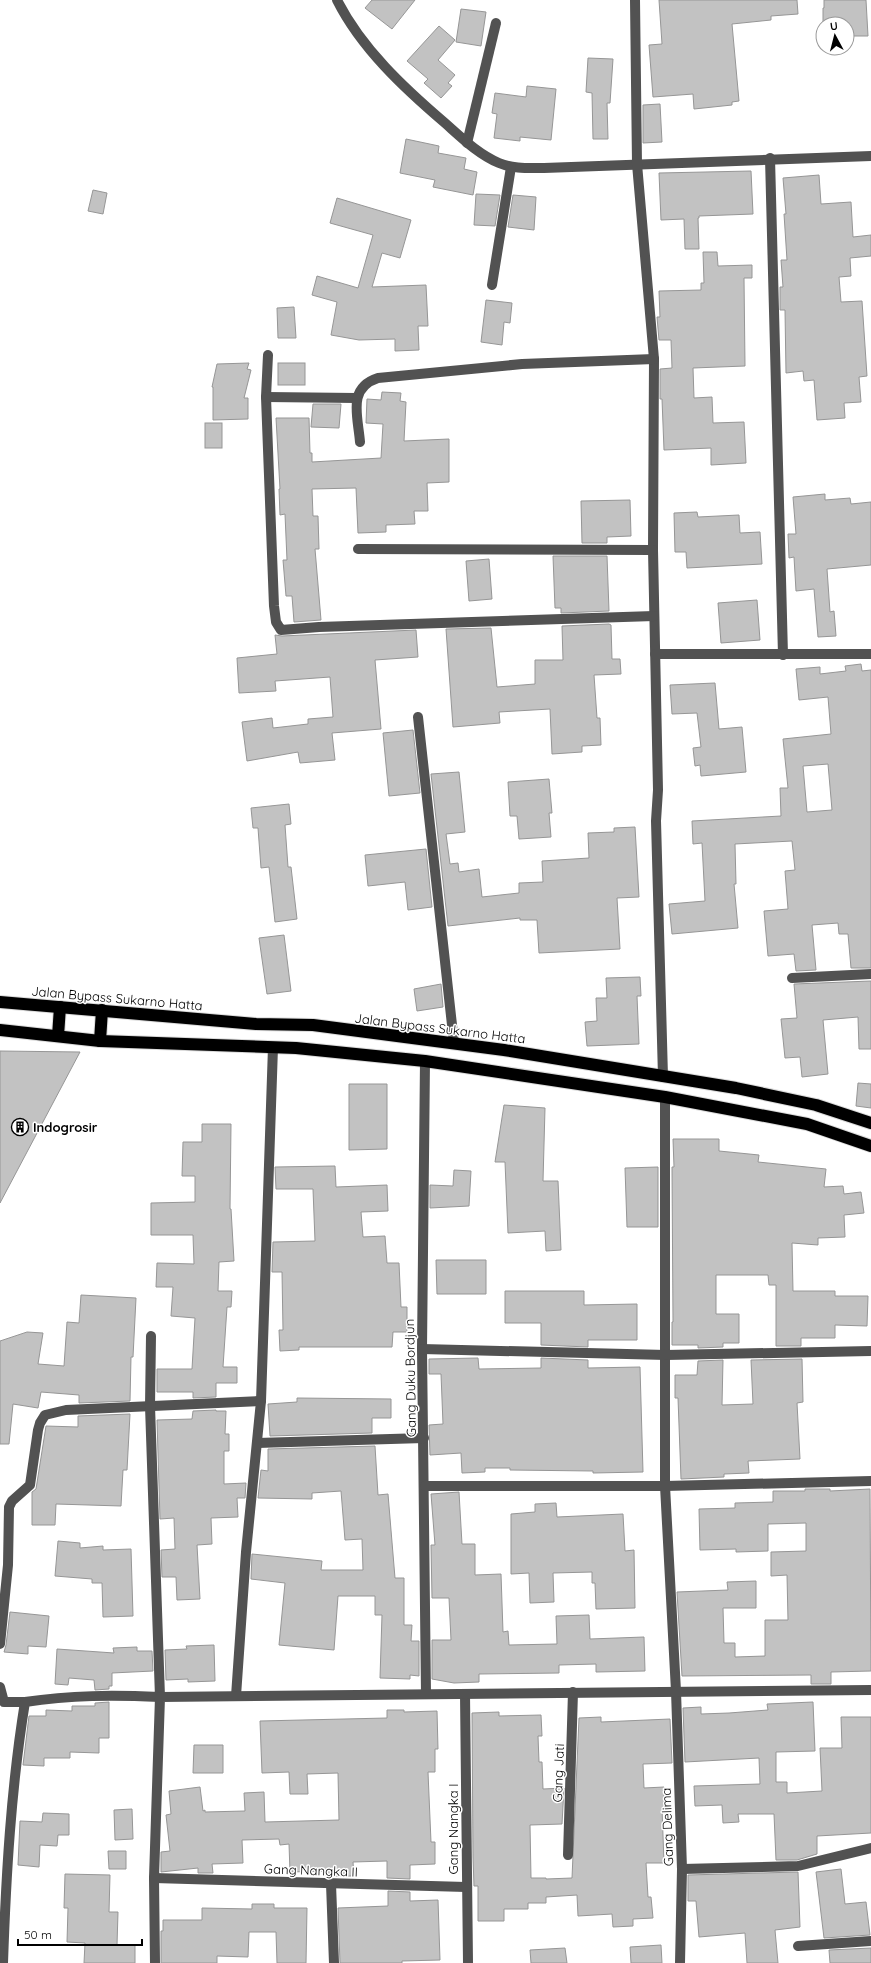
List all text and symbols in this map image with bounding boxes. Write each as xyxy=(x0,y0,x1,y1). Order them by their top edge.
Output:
north arrow xyxy=(815,16,855,56)
text: U xyxy=(829,19,838,33)
street label: Jalan Bypass Sukarno Hatta xyxy=(31,983,203,1013)
street label: Jalan Bypass Sukarno Hatta xyxy=(354,1010,526,1046)
building icon: Indogrosir xyxy=(10,1117,30,1137)
place label: Indogrosir xyxy=(33,1119,98,1135)
street label: Gang Duku Bordjun xyxy=(401,1319,419,1437)
street label: Gang Jati xyxy=(549,1743,567,1803)
street label: Gang Nangka I xyxy=(445,1784,461,1874)
street label: Gang Delima xyxy=(658,1787,676,1867)
street label: Gang Nangka II xyxy=(264,1860,358,1880)
scale bar xyxy=(18,1921,142,1947)
text: 50 m xyxy=(24,1927,52,1942)

